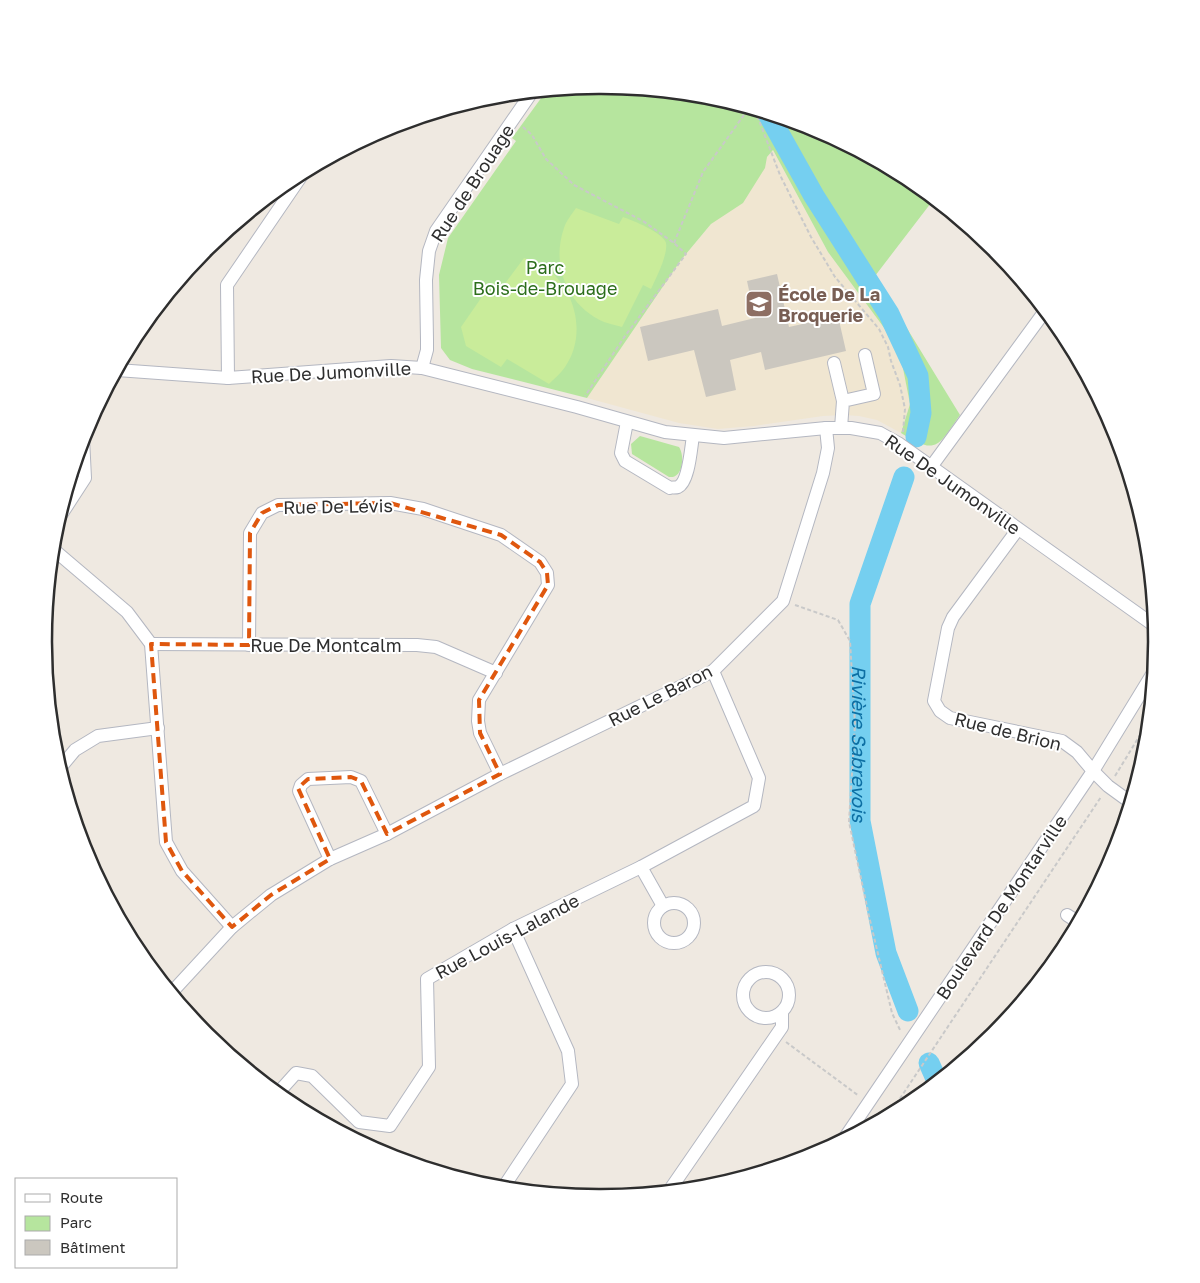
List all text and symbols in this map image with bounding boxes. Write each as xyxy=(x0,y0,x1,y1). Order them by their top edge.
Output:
street label: Rue de Brouage xyxy=(426,120,518,246)
park label: Parc Bois-de-Brouage xyxy=(473,256,617,299)
place label: École De La Broquerie xyxy=(778,283,880,326)
school or university icon: École De La Broquerie xyxy=(744,289,774,319)
street label: Rue De Jumonville xyxy=(250,357,412,387)
street label: Rue De Jumonville xyxy=(881,429,1025,539)
street label: Rue De Lévis xyxy=(283,494,393,518)
street label: Rue De Montcalm xyxy=(250,634,402,656)
street label: Rue Le Baron xyxy=(604,659,716,731)
water label: Rivière Sabrevois xyxy=(849,665,872,823)
street label: Rue de Brion xyxy=(952,707,1064,755)
street label: Boulevard De Montarville xyxy=(931,811,1071,1003)
street label: Rue Louis-Lalande xyxy=(431,889,583,983)
legend xyxy=(15,1178,178,1268)
text: Route xyxy=(60,1188,103,1206)
text: Parc xyxy=(60,1213,92,1231)
text: Bâtiment xyxy=(60,1238,125,1256)

